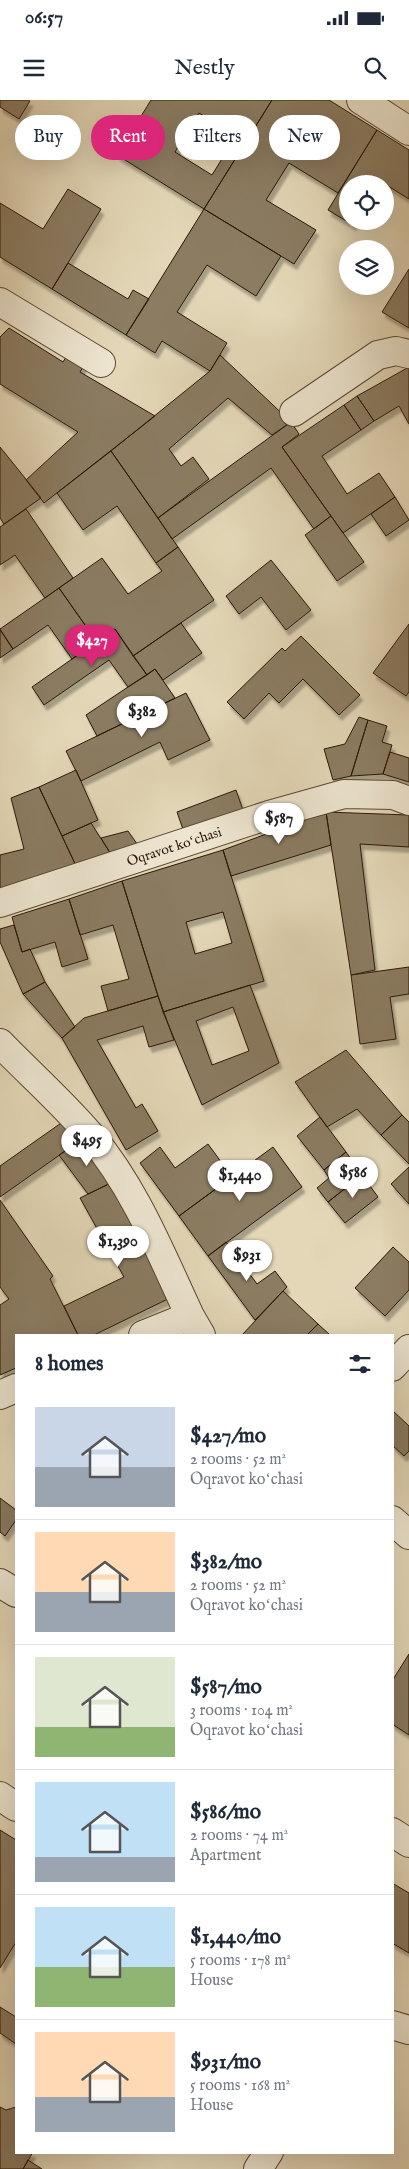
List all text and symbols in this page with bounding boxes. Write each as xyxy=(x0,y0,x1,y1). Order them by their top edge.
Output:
text: 06:57 xyxy=(25,6,63,30)
icon: menu xyxy=(20,54,48,82)
text: Nestly xyxy=(174,54,235,82)
icon: search xyxy=(361,54,389,82)
chip: Buy xyxy=(15,115,81,160)
chip: Rent xyxy=(91,115,165,160)
chip: Filters xyxy=(175,115,259,160)
chip: New xyxy=(269,115,340,160)
map controls xyxy=(339,175,394,295)
button: locate xyxy=(339,175,394,230)
button: layers xyxy=(339,240,394,295)
pin: $427 xyxy=(62,624,122,667)
text: $427 xyxy=(76,631,108,651)
pin: $382 xyxy=(112,696,172,738)
text: $382 xyxy=(128,702,156,722)
pin: $587 xyxy=(249,802,309,845)
text: $587 xyxy=(265,809,293,829)
street label: Oqravot koʻchasi xyxy=(125,823,224,871)
pin: $495 xyxy=(57,1124,117,1167)
text: $495 xyxy=(72,1131,102,1151)
pin: $586 xyxy=(323,1156,383,1199)
pin: $1,440 xyxy=(199,1160,281,1202)
text: $586 xyxy=(339,1163,367,1183)
text: $1,440 xyxy=(218,1166,262,1186)
pin: $1,390 xyxy=(77,1226,159,1268)
text: $1,390 xyxy=(98,1232,138,1252)
pin: $931 xyxy=(217,1240,277,1282)
text: $931 xyxy=(233,1246,261,1266)
icon: filters xyxy=(346,1350,374,1378)
text: 8 homes xyxy=(35,1351,103,1378)
text: $427/mo xyxy=(190,1423,266,1450)
icon: home xyxy=(75,1427,135,1487)
text: 2 rooms · 52 m² xyxy=(190,1450,286,1470)
text: Oqravot koʻchasi xyxy=(190,1470,303,1490)
text: $382/mo xyxy=(190,1549,262,1576)
icon: home xyxy=(75,1552,135,1612)
text: 2 rooms · 52 m² xyxy=(190,1576,286,1596)
text: Oqravot koʻchasi xyxy=(190,1596,303,1616)
text: $587/mo xyxy=(190,1674,262,1701)
icon: home xyxy=(75,1677,135,1737)
text: 3 rooms · 104 m² xyxy=(190,1701,293,1721)
text: Oqravot koʻchasi xyxy=(190,1721,303,1741)
text: $586/mo xyxy=(190,1799,261,1826)
icon: home xyxy=(75,1802,135,1862)
text: 2 rooms · 74 m² xyxy=(190,1826,288,1846)
text: Apartment xyxy=(190,1846,261,1866)
text: $1,440/mo xyxy=(190,1924,281,1951)
icon: home xyxy=(75,1927,135,1987)
text: 5 rooms · 178 m² xyxy=(190,1951,291,1971)
text: House xyxy=(190,1971,233,1991)
text: $931/mo xyxy=(190,2049,261,2076)
icon: home xyxy=(75,2052,135,2112)
text: 5 rooms · 168 m² xyxy=(190,2076,290,2096)
text: House xyxy=(190,2096,233,2116)

